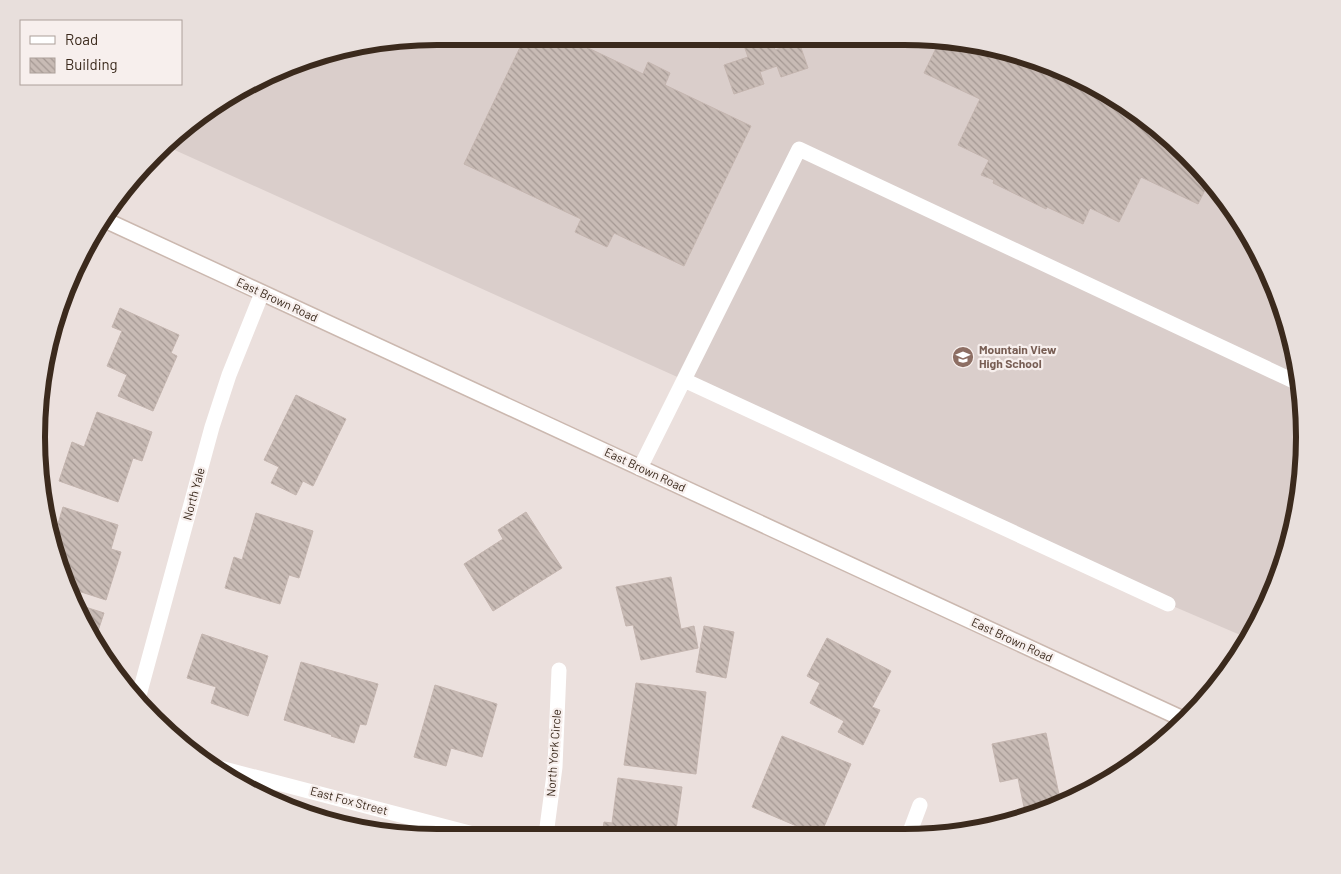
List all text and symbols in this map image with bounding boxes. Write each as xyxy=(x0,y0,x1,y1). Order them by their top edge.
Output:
legend xyxy=(20,20,182,85)
text: Road xyxy=(65,30,98,48)
text: Building xyxy=(65,55,118,73)
street label: East Brown Road xyxy=(235,274,320,324)
place label: Mountain View High School xyxy=(979,342,1057,370)
school or university icon: Mountain View High School xyxy=(951,345,975,369)
street label: East Brown Road xyxy=(603,444,688,494)
street label: North Yale xyxy=(179,466,207,522)
street label: East Brown Road xyxy=(970,614,1055,664)
street label: North York Circle xyxy=(543,709,563,797)
street label: East Fox Street xyxy=(309,783,389,817)

